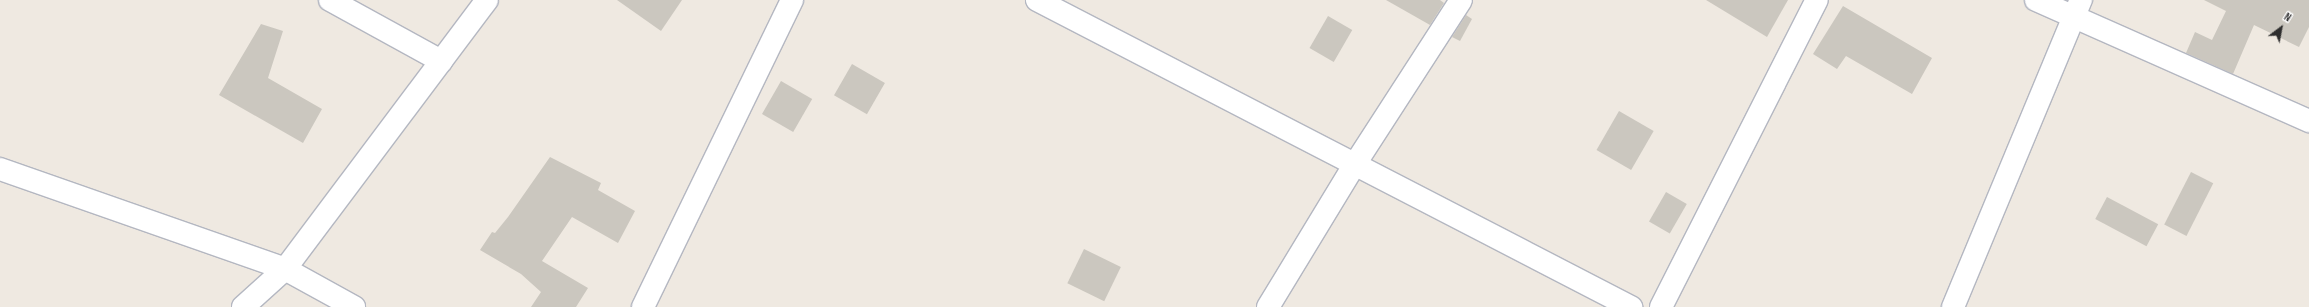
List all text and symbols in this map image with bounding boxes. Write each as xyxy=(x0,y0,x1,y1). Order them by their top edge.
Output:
north arrow xyxy=(2261,8,2301,48)
text: N xyxy=(2282,10,2294,24)

